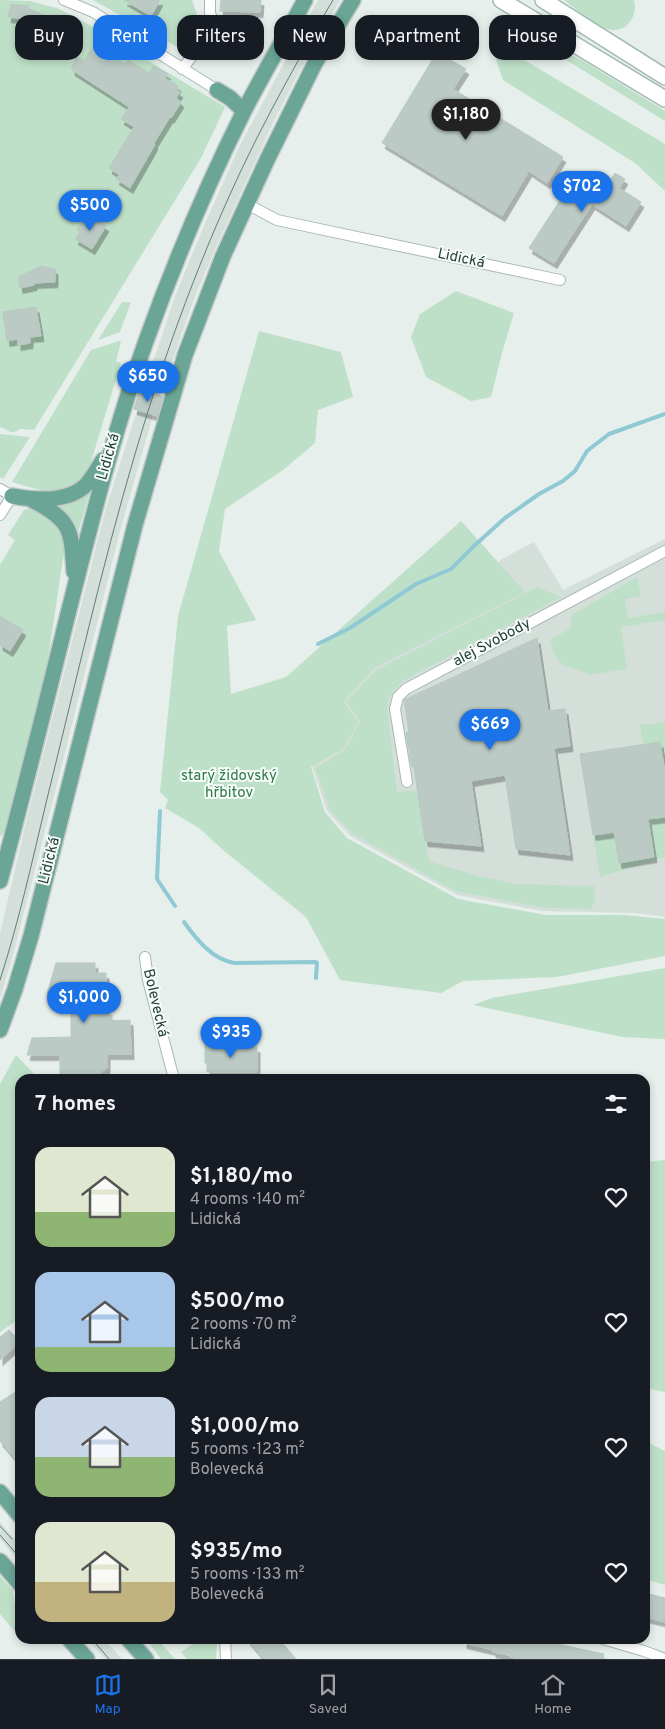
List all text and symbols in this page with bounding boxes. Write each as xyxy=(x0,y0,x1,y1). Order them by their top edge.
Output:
chip: Buy xyxy=(15,15,83,60)
chip: Rent xyxy=(93,15,167,60)
chip: Filters xyxy=(177,15,264,60)
chip: New xyxy=(274,15,345,60)
chip: Apartment xyxy=(355,15,479,60)
chip: House xyxy=(489,15,576,60)
pin: $1,180 xyxy=(425,98,507,141)
text: $1,180 xyxy=(443,105,489,125)
pin: $702 xyxy=(552,170,612,213)
text: $702 xyxy=(563,177,601,197)
pin: $500 xyxy=(60,190,120,232)
text: $500 xyxy=(70,196,110,216)
street label: Lidická xyxy=(436,245,486,273)
pin: $650 xyxy=(118,360,178,403)
text: $650 xyxy=(128,367,168,387)
street label: Lidická xyxy=(93,431,125,483)
street label: alej Svobody xyxy=(450,615,534,671)
pin: $669 xyxy=(460,708,520,751)
text: $669 xyxy=(470,715,510,735)
park label: starý židovský hřbitov xyxy=(181,767,277,803)
street label: Lidická xyxy=(35,835,65,886)
street label: Bolevecká xyxy=(138,967,172,1039)
pin: $1,000 xyxy=(43,982,125,1024)
text: $1,000 xyxy=(58,988,110,1008)
pin: $935 xyxy=(201,1016,261,1059)
text: $935 xyxy=(212,1023,250,1043)
icon: filters xyxy=(602,1090,630,1118)
text: 7 homes xyxy=(35,1091,116,1118)
text: $1,180/mo xyxy=(190,1163,293,1190)
icon: home xyxy=(75,1167,135,1227)
icon: heart xyxy=(602,1183,630,1211)
text: 4 rooms · 140 m² xyxy=(190,1190,305,1210)
text: Lidická xyxy=(190,1210,241,1230)
text: $500/mo xyxy=(190,1288,285,1315)
icon: home xyxy=(75,1292,135,1352)
icon: heart xyxy=(602,1308,630,1336)
text: 2 rooms · 70 m² xyxy=(190,1315,297,1335)
text: Lidická xyxy=(190,1335,241,1355)
text: $1,000/mo xyxy=(190,1413,300,1440)
icon: home xyxy=(75,1417,135,1477)
icon: heart xyxy=(602,1433,630,1461)
text: 5 rooms · 123 m² xyxy=(190,1440,305,1460)
text: Bolevecká xyxy=(190,1460,264,1480)
text: $935/mo xyxy=(190,1538,282,1565)
icon: home xyxy=(75,1542,135,1602)
icon: heart xyxy=(602,1558,630,1586)
text: 5 rooms · 133 m² xyxy=(190,1565,304,1585)
text: Bolevecká xyxy=(190,1585,264,1605)
tab: Map xyxy=(94,1671,122,1718)
tab: Saved xyxy=(309,1671,347,1718)
tab: Home xyxy=(534,1671,571,1718)

